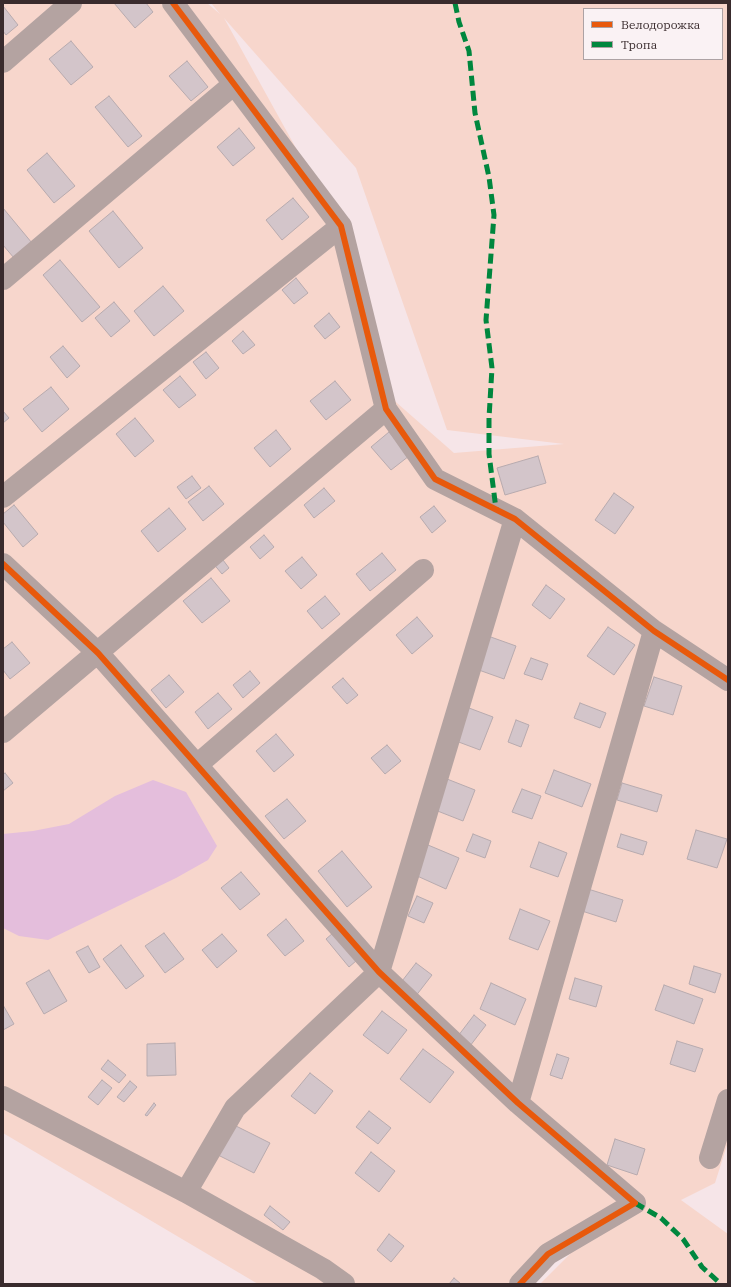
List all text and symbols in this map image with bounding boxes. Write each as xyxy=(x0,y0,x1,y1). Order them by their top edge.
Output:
legend xyxy=(583,8,723,60)
text: Велодорожка xyxy=(621,17,700,32)
text: Тропа xyxy=(621,37,657,52)

